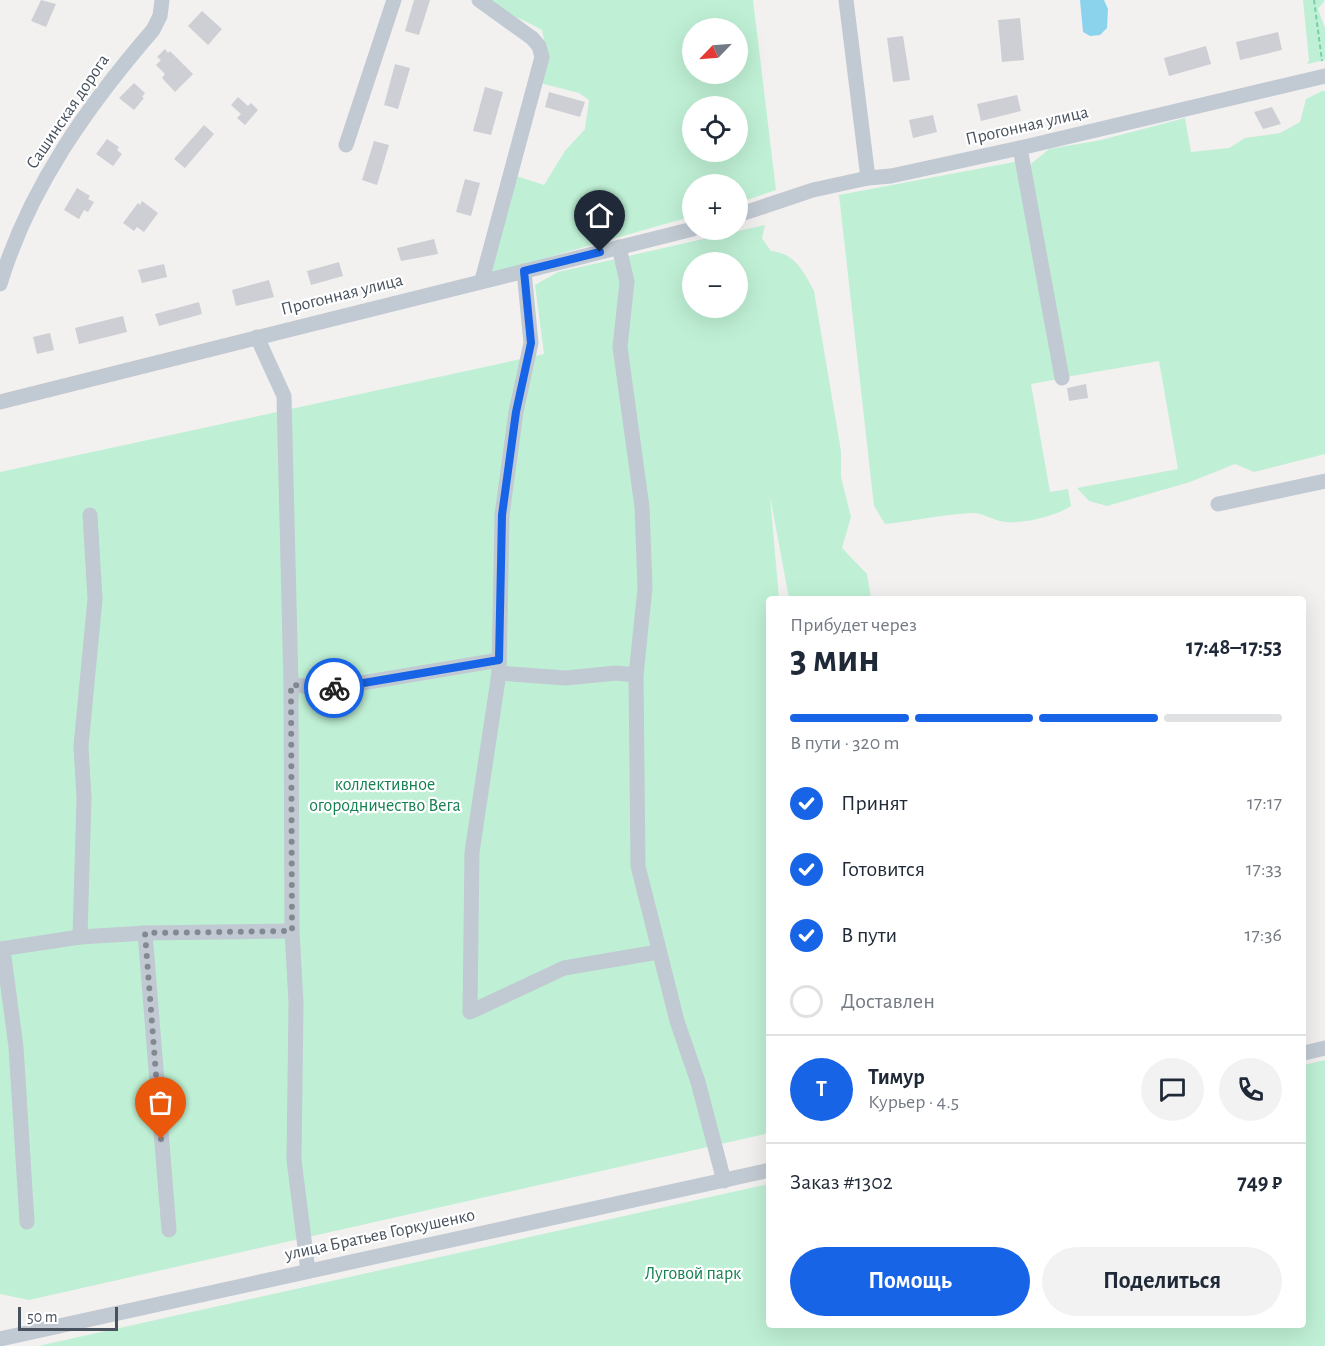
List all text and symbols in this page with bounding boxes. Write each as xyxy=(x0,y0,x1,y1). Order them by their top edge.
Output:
north arrow xyxy=(682,18,748,84)
map controls xyxy=(682,18,748,318)
street label: Сашинская дорога xyxy=(23,51,113,173)
button: locate xyxy=(682,96,748,162)
street label: Прогонная улица xyxy=(964,103,1090,149)
button: + xyxy=(682,174,748,240)
pin xyxy=(574,190,625,252)
icon: home xyxy=(583,199,616,232)
button: − xyxy=(682,252,748,318)
street label: Прогонная улица xyxy=(279,271,405,319)
text: Прибудет через xyxy=(790,615,917,635)
text: 17:48–17:53 xyxy=(1186,636,1282,658)
text: 3 мин xyxy=(790,640,880,679)
courier xyxy=(304,658,364,718)
icon: bike xyxy=(318,672,351,705)
text: В пути · 320 m xyxy=(790,733,900,753)
park label: коллективное огородничество Вега xyxy=(309,776,461,815)
icon: check xyxy=(790,787,823,820)
text: Принят xyxy=(841,792,907,814)
text: 17:17 xyxy=(1247,793,1282,813)
icon: check xyxy=(790,853,823,886)
text: Готовится xyxy=(841,858,925,880)
text: 17:33 xyxy=(1246,859,1282,879)
icon: check xyxy=(790,919,823,952)
text: В пути xyxy=(841,924,897,946)
text: 17:36 xyxy=(1245,925,1282,945)
text: Доставлен xyxy=(841,990,935,1012)
button: chat xyxy=(1141,1058,1204,1121)
button: phone xyxy=(1219,1058,1282,1121)
text: Тимур xyxy=(868,1066,925,1088)
pin xyxy=(135,1077,186,1139)
text: Т xyxy=(816,1078,827,1100)
icon: bag xyxy=(144,1086,177,1119)
text: Курьер · 4.5 xyxy=(868,1092,959,1112)
text: Заказ #1302 xyxy=(790,1171,893,1193)
text: 749 ₽ xyxy=(1237,1171,1282,1193)
street label: улица Братьев Горкушенко xyxy=(282,1206,477,1264)
button: Помощь xyxy=(790,1247,1030,1316)
button: Поделиться xyxy=(1042,1247,1282,1316)
park label: Луговой парк xyxy=(645,1265,742,1283)
scale bar xyxy=(18,1304,118,1332)
text: 50 m xyxy=(27,1309,58,1325)

